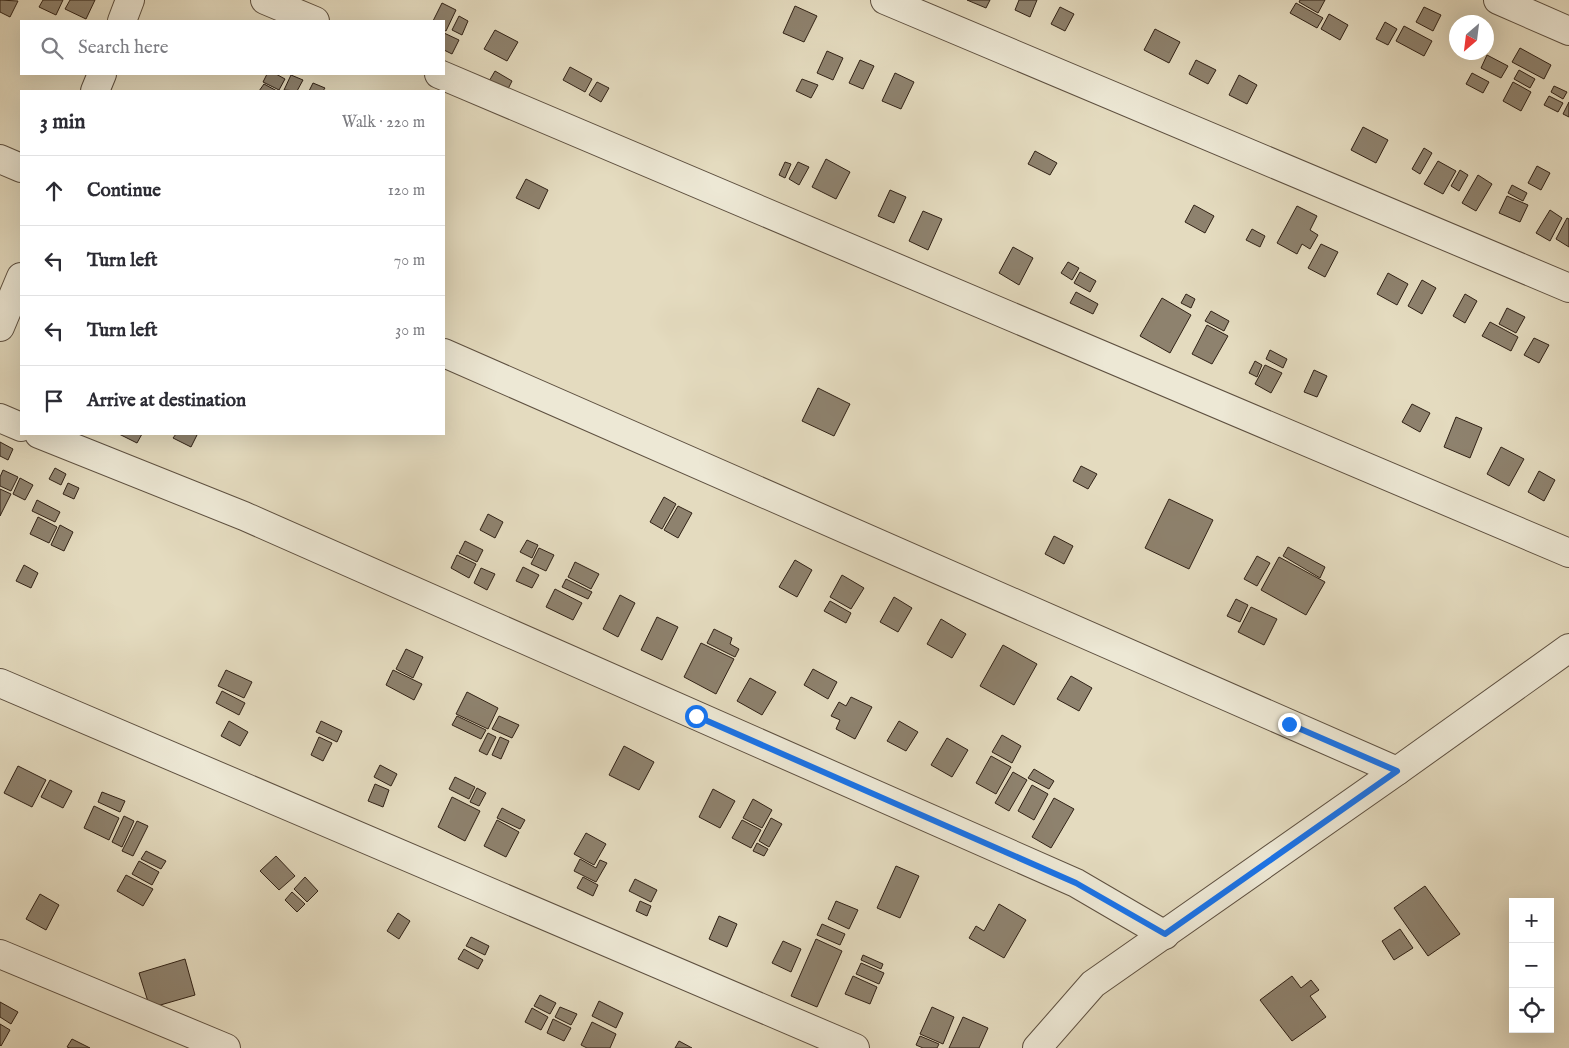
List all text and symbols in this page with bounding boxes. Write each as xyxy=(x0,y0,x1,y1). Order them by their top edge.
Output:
north arrow xyxy=(1449,15,1494,60)
search box xyxy=(20,20,445,75)
icon: search xyxy=(38,34,66,62)
text: Search here xyxy=(78,36,169,60)
text: 3 min xyxy=(40,109,85,136)
text: Walk · 220 m xyxy=(342,113,425,133)
icon: ahead xyxy=(40,177,68,205)
text: Continue xyxy=(87,179,161,203)
text: 120 m xyxy=(388,181,425,201)
icon: left xyxy=(40,247,68,275)
text: Turn left xyxy=(87,249,158,273)
text: 70 m xyxy=(394,251,425,271)
icon: left xyxy=(40,317,68,345)
text: Turn left xyxy=(87,319,158,343)
text: 30 m xyxy=(395,321,425,341)
icon: arrive xyxy=(40,387,68,415)
text: Arrive at destination xyxy=(87,389,246,413)
route start xyxy=(685,705,708,728)
route end xyxy=(1278,713,1301,736)
map controls xyxy=(1509,898,1554,1033)
button: + xyxy=(1509,898,1554,943)
button: − xyxy=(1509,943,1554,988)
button: locate xyxy=(1509,988,1554,1033)

